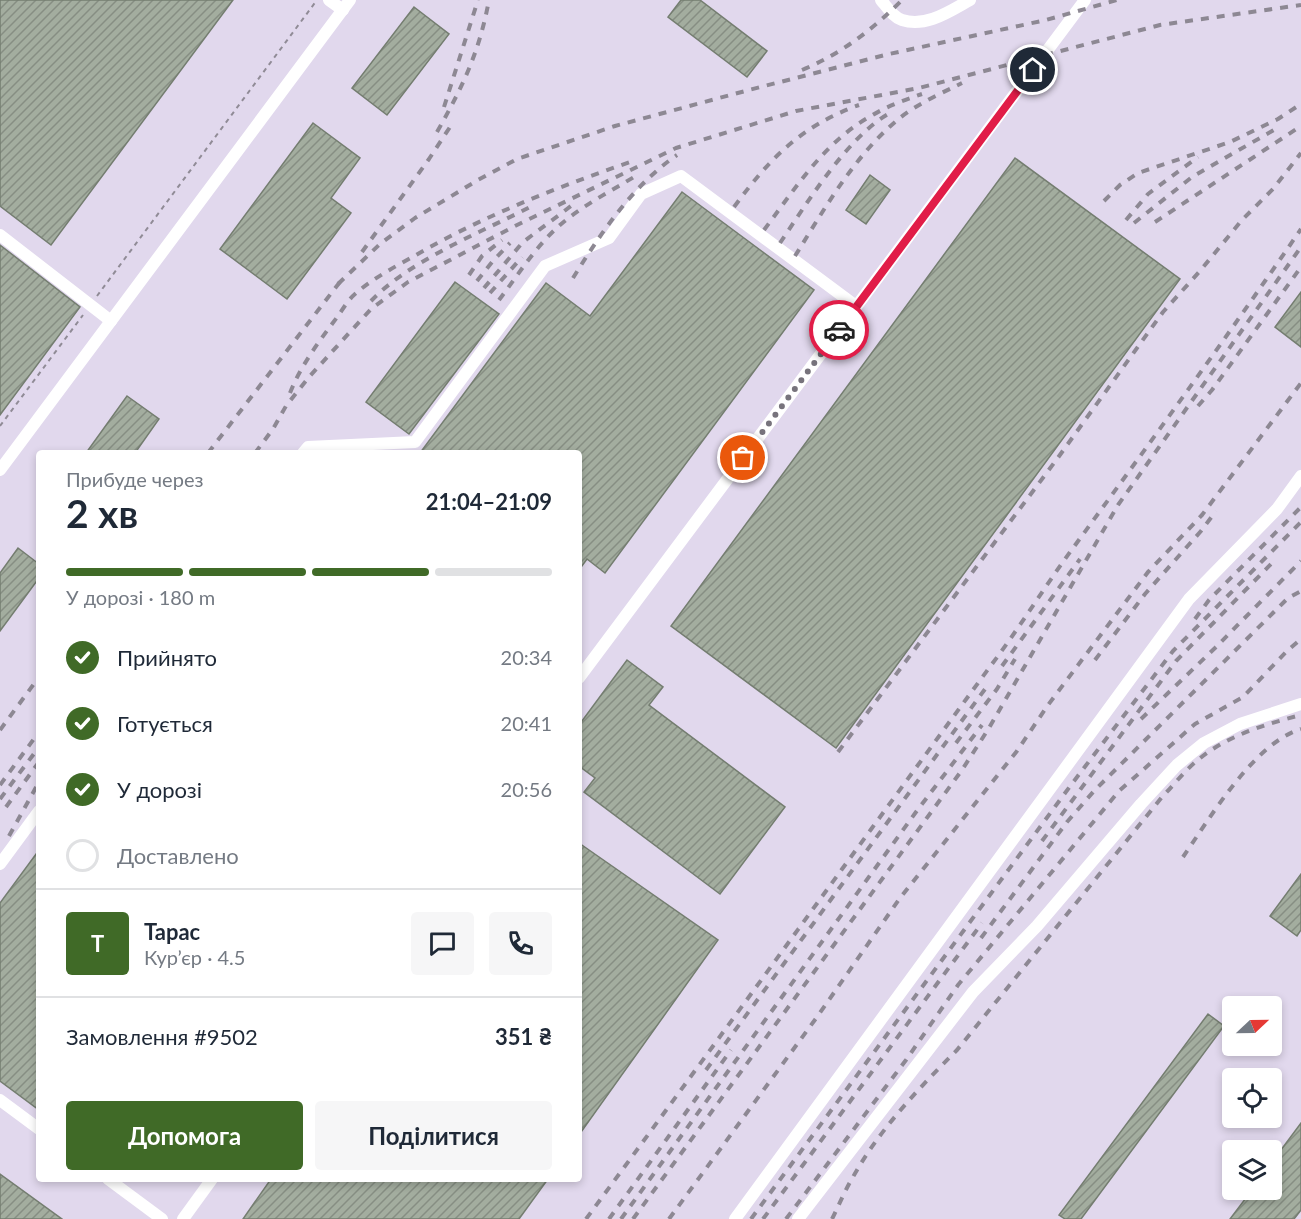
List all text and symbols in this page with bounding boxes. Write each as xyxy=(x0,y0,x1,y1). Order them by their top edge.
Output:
pin xyxy=(1007,44,1058,95)
icon: home xyxy=(1016,53,1049,86)
courier xyxy=(809,300,869,360)
icon: car xyxy=(823,314,856,347)
pin xyxy=(717,432,768,483)
icon: bag xyxy=(726,441,759,474)
text: Прибуде через xyxy=(66,467,203,491)
text: 21:04–21:09 xyxy=(426,488,552,515)
text: 2 хв xyxy=(66,490,138,536)
text: У дорозі · 180 m xyxy=(66,585,215,609)
icon: check xyxy=(66,641,99,674)
text: Прийнято xyxy=(117,644,217,671)
text: 20:34 xyxy=(501,645,552,669)
icon: check xyxy=(66,707,99,740)
text: Готується xyxy=(117,710,213,737)
text: 20:41 xyxy=(501,711,552,735)
icon: check xyxy=(66,773,99,806)
text: У дорозі xyxy=(117,776,202,803)
text: 20:56 xyxy=(501,777,552,801)
text: Доставлено xyxy=(117,842,239,869)
button: chat xyxy=(411,912,474,975)
button: phone xyxy=(489,912,552,975)
text: Тарас xyxy=(144,918,200,945)
text: Т xyxy=(91,930,104,957)
text: Кур’єр · 4.5 xyxy=(144,945,245,969)
north arrow xyxy=(1222,996,1282,1056)
map controls xyxy=(1222,996,1282,1200)
text: Замовлення #9502 xyxy=(66,1023,258,1050)
text: 351 ₴ xyxy=(495,1023,552,1050)
button: locate xyxy=(1222,1068,1282,1128)
button: Допомога xyxy=(66,1101,303,1170)
button: Поділитися xyxy=(315,1101,552,1170)
button: layers xyxy=(1222,1140,1282,1200)

